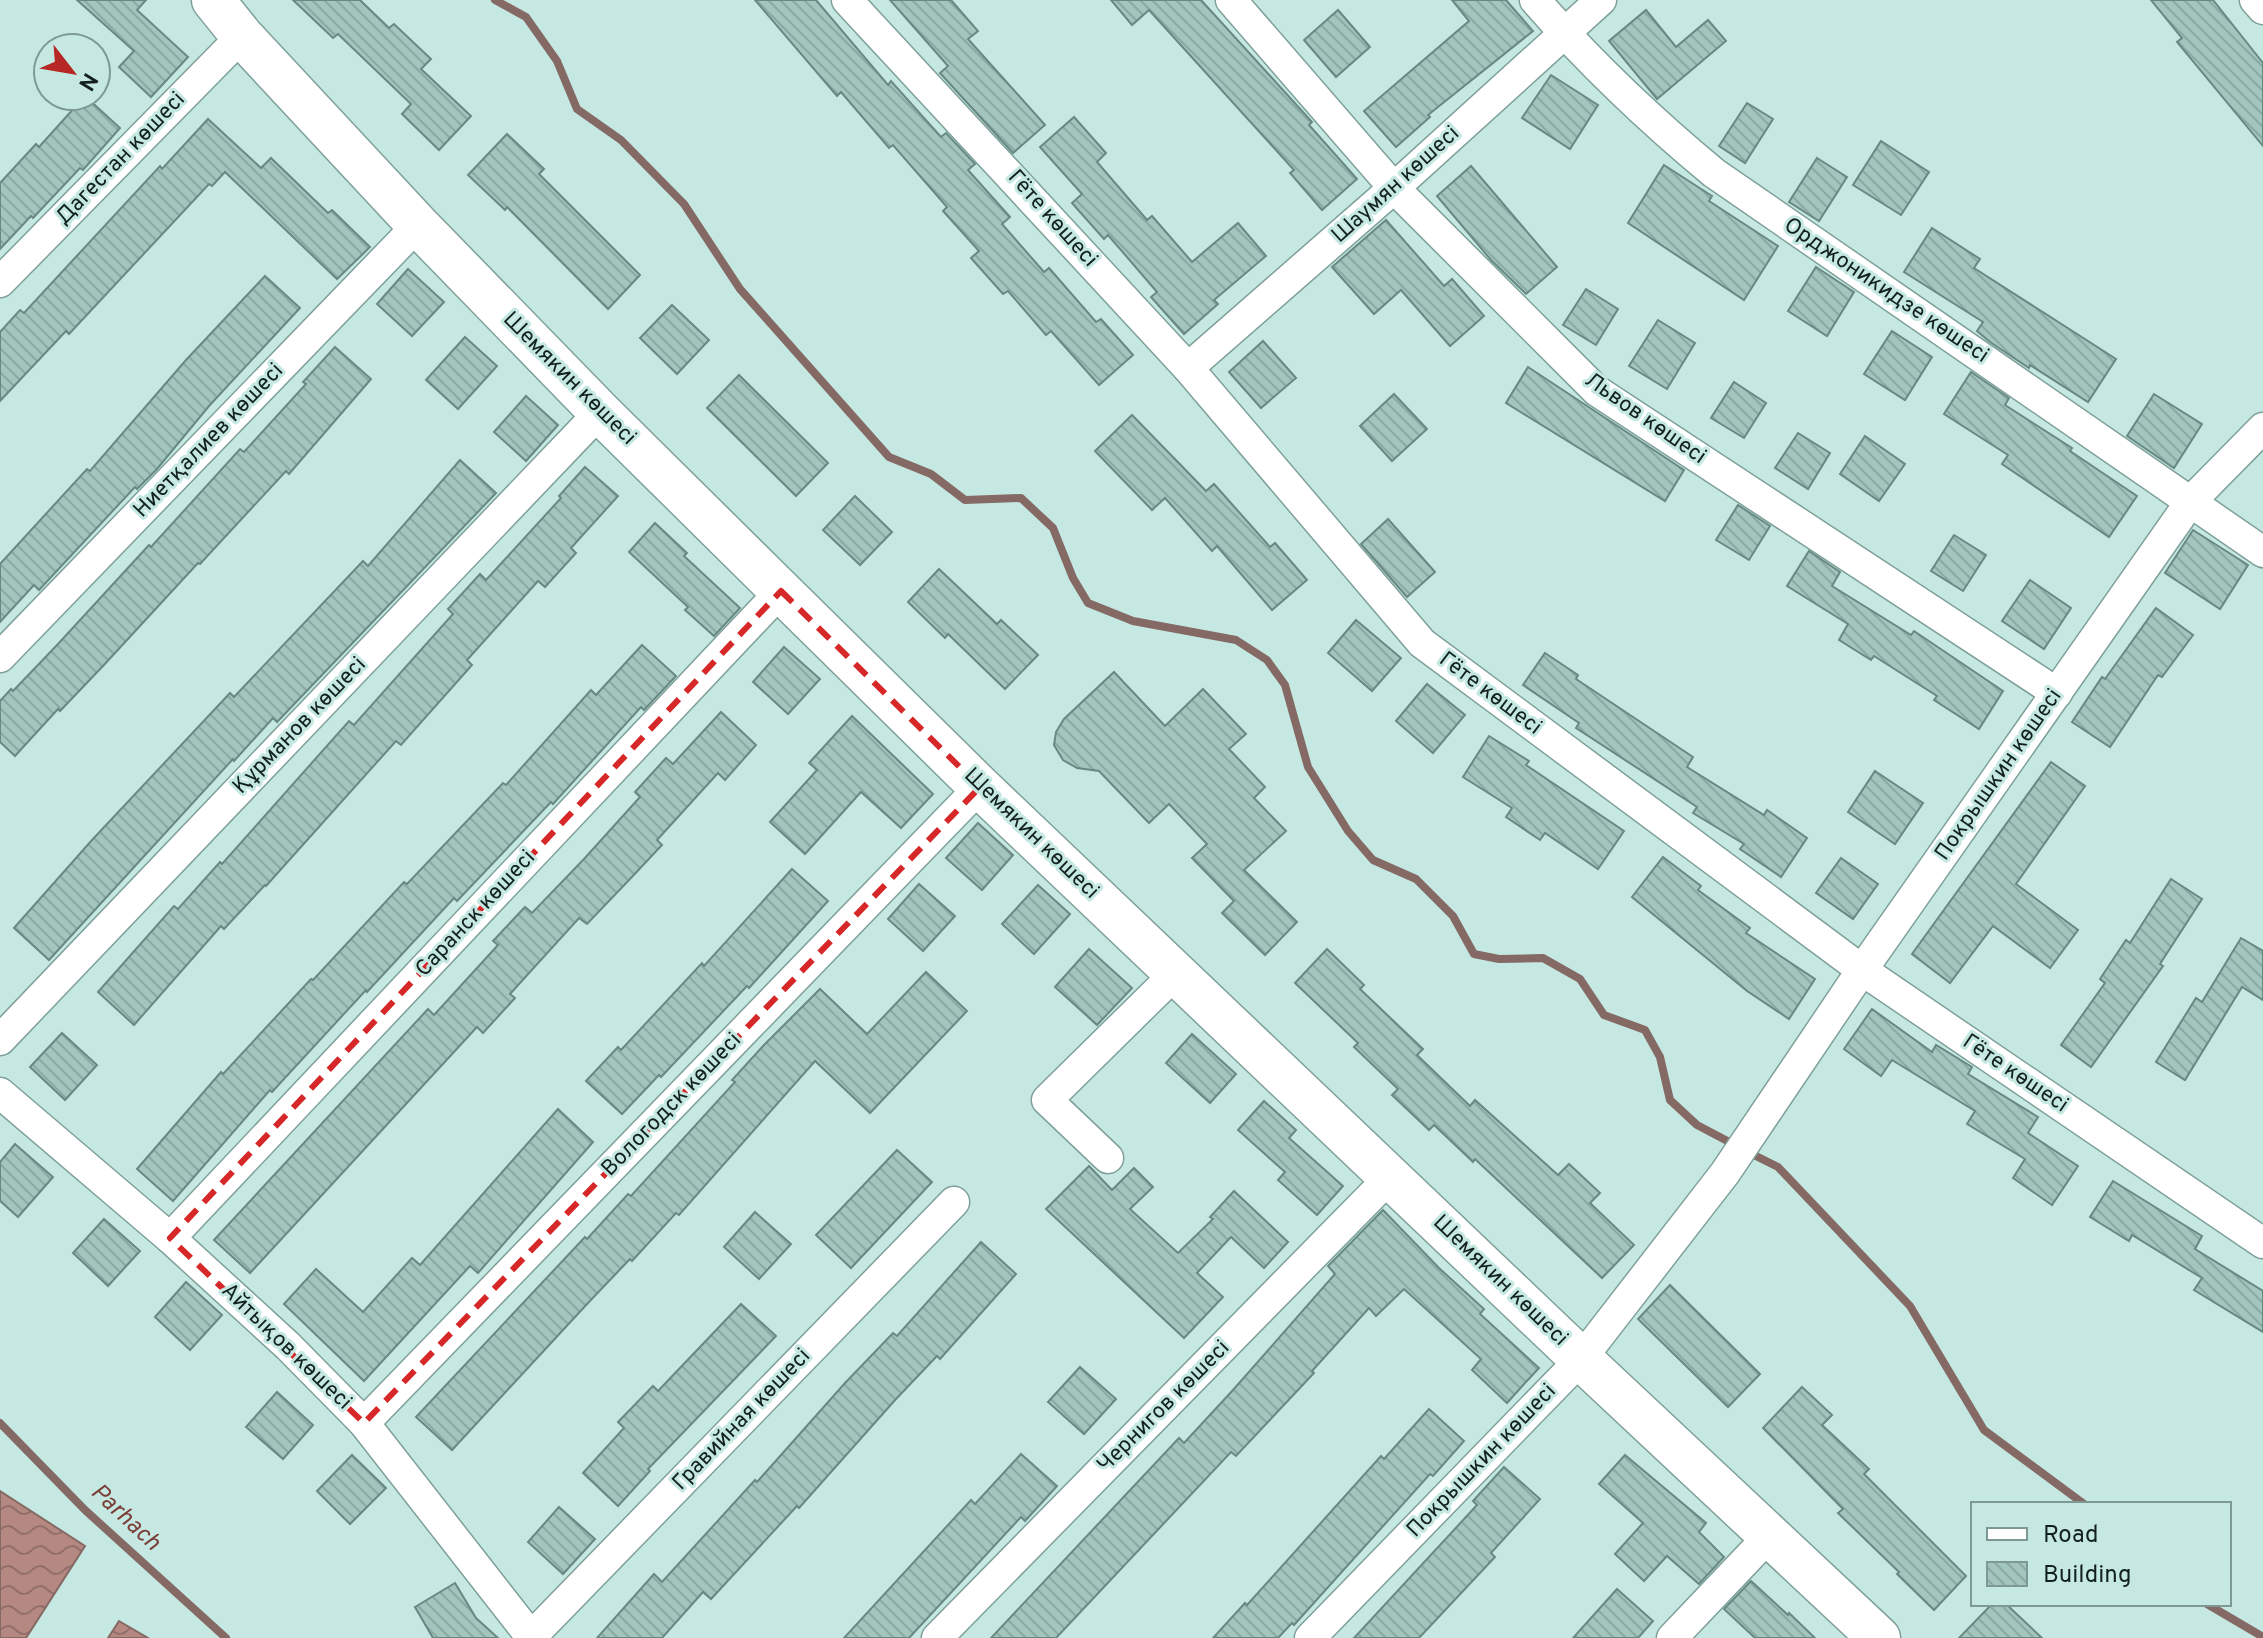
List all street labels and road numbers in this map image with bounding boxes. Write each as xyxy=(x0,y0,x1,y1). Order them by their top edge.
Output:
street label: Дагестан көшесі xyxy=(51,87,191,231)
street label: Шаумян көшесі xyxy=(1327,121,1465,249)
street label: Гёте көшесі xyxy=(1001,165,1103,273)
street label: Орджоникидзе көшесі xyxy=(1778,212,1994,370)
street label: Шемякин көшесі xyxy=(497,307,641,451)
street label: Ниетқалиев көшесі xyxy=(128,358,290,524)
street label: Львов көшесі xyxy=(1579,367,1711,471)
street label: Гёте көшесі xyxy=(1433,647,1547,741)
street label: Құрманов көшесі xyxy=(228,652,372,800)
street label: Покрышкин көшесі xyxy=(1930,684,2068,866)
street label: Шемякин көшесі xyxy=(958,763,1104,905)
street label: Саранск көшесі xyxy=(410,845,542,983)
street label: Вологодск көшесі xyxy=(596,1027,748,1183)
street label: Гёте көшесі xyxy=(1957,1029,2073,1119)
street label: Шемякин көшесі xyxy=(1427,1210,1573,1352)
street label: Айтықов көшесі xyxy=(215,1278,357,1416)
street label: Чернигов көшесі xyxy=(1092,1335,1236,1479)
street label: Гравийная көшесі xyxy=(667,1343,817,1497)
street label: Покрышкин көшесі xyxy=(1402,1379,1562,1543)

